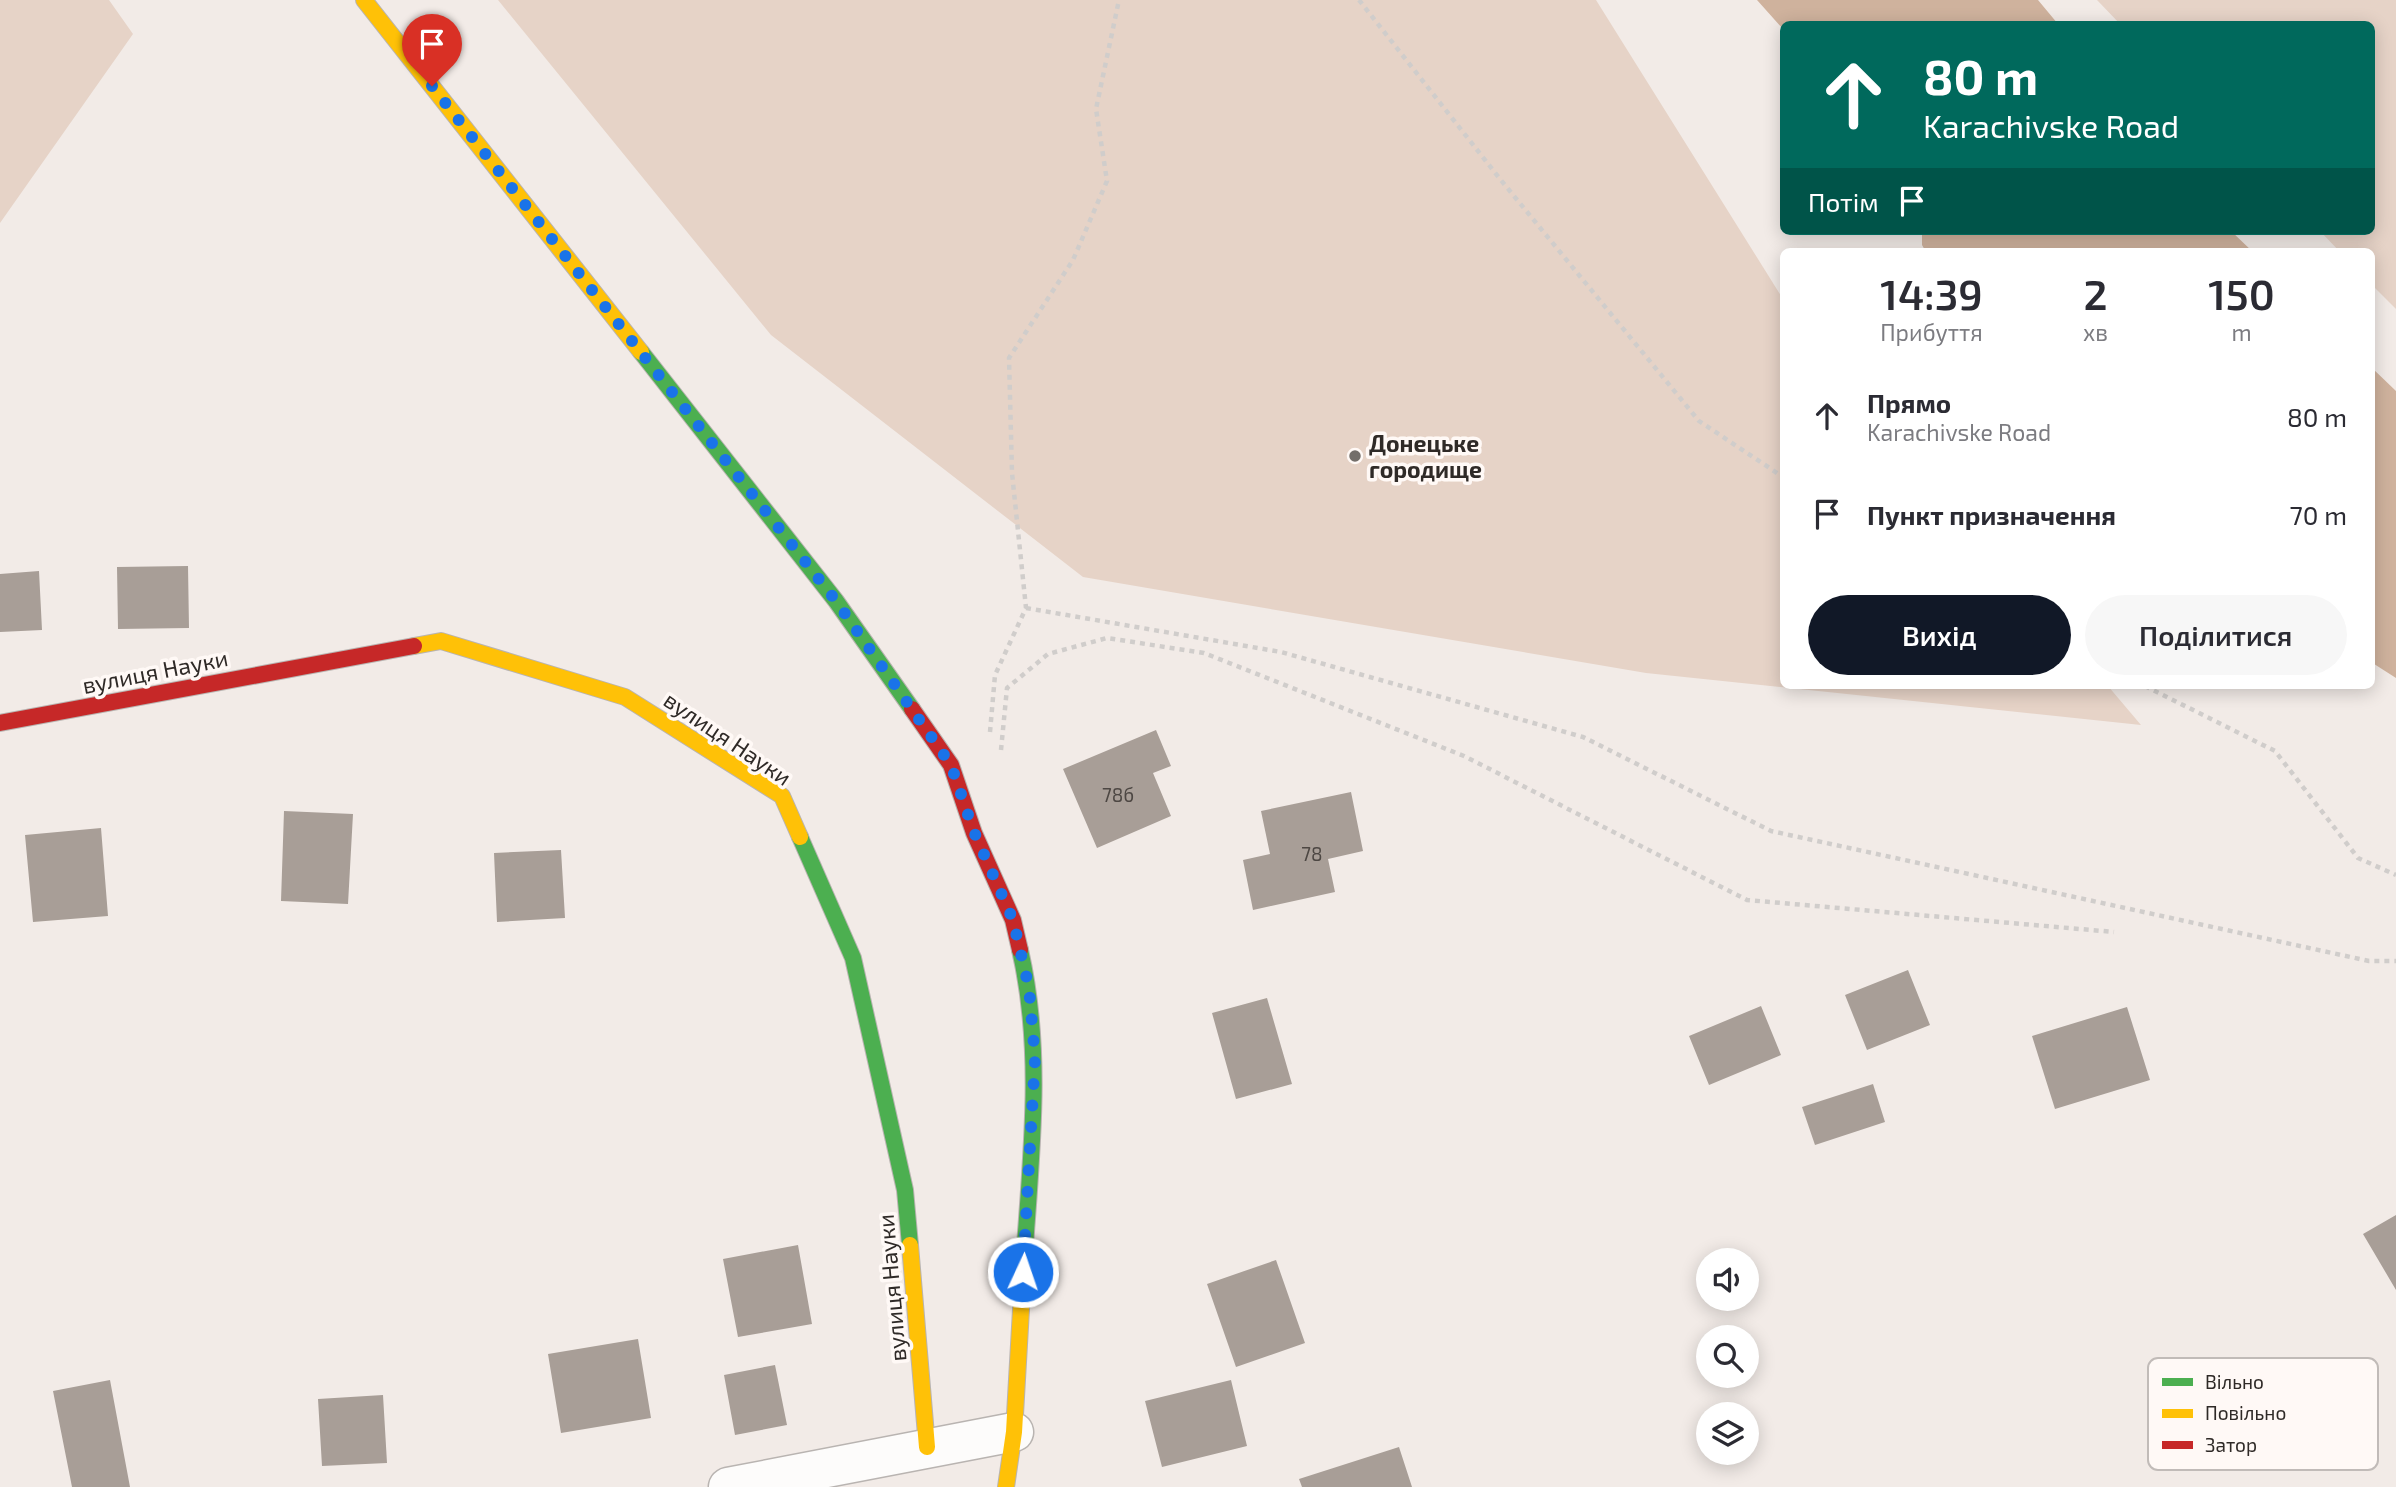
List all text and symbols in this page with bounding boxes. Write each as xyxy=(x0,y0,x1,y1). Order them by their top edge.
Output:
pin xyxy=(402,14,462,86)
icon: arrive xyxy=(413,25,451,63)
text: 80 m xyxy=(1923,46,2038,105)
icon: ahead xyxy=(1808,49,1899,140)
text: Karachivske Road xyxy=(1923,106,2179,144)
icon: arrive xyxy=(1893,182,1931,220)
text: Потім xyxy=(1808,186,1879,217)
text: 14:39 xyxy=(1880,268,1983,318)
text: 2 xyxy=(2084,268,2108,318)
text: 150 xyxy=(2208,268,2275,318)
text: Прибуття xyxy=(1880,318,1983,346)
text: хв xyxy=(2083,318,2108,346)
text: m xyxy=(2231,318,2252,346)
text: Прямо xyxy=(1867,387,1951,418)
icon: ahead xyxy=(1808,397,1846,435)
text: 80 m xyxy=(2287,401,2347,432)
text: Karachivske Road xyxy=(1867,418,2051,446)
place label: Донецьке городище xyxy=(1369,429,1482,483)
marker: Донецьке городище xyxy=(1347,448,1363,464)
icon: arrive xyxy=(1808,495,1846,533)
text: Пункт призначення xyxy=(1867,499,2116,530)
text: 70 m xyxy=(2289,499,2347,530)
button: Вихід xyxy=(1808,595,2071,675)
button: Поділитися xyxy=(2085,595,2347,675)
street label: вулиця Науки xyxy=(80,643,230,700)
street label: вулиця Науки xyxy=(658,685,797,792)
house number: 78б xyxy=(1102,783,1134,806)
house number: 78 xyxy=(1301,842,1323,865)
street label: вулиця Науки xyxy=(871,1213,912,1363)
position arrow xyxy=(986,1235,1060,1309)
map controls xyxy=(1696,1248,1759,1465)
button: sound xyxy=(1696,1248,1759,1311)
button: search xyxy=(1696,1325,1759,1388)
legend xyxy=(2148,1358,2378,1470)
text: Вільно xyxy=(2205,1370,2264,1393)
text: Повільно xyxy=(2205,1401,2286,1424)
button: layers xyxy=(1696,1402,1759,1465)
text: Затор xyxy=(2205,1433,2257,1456)

